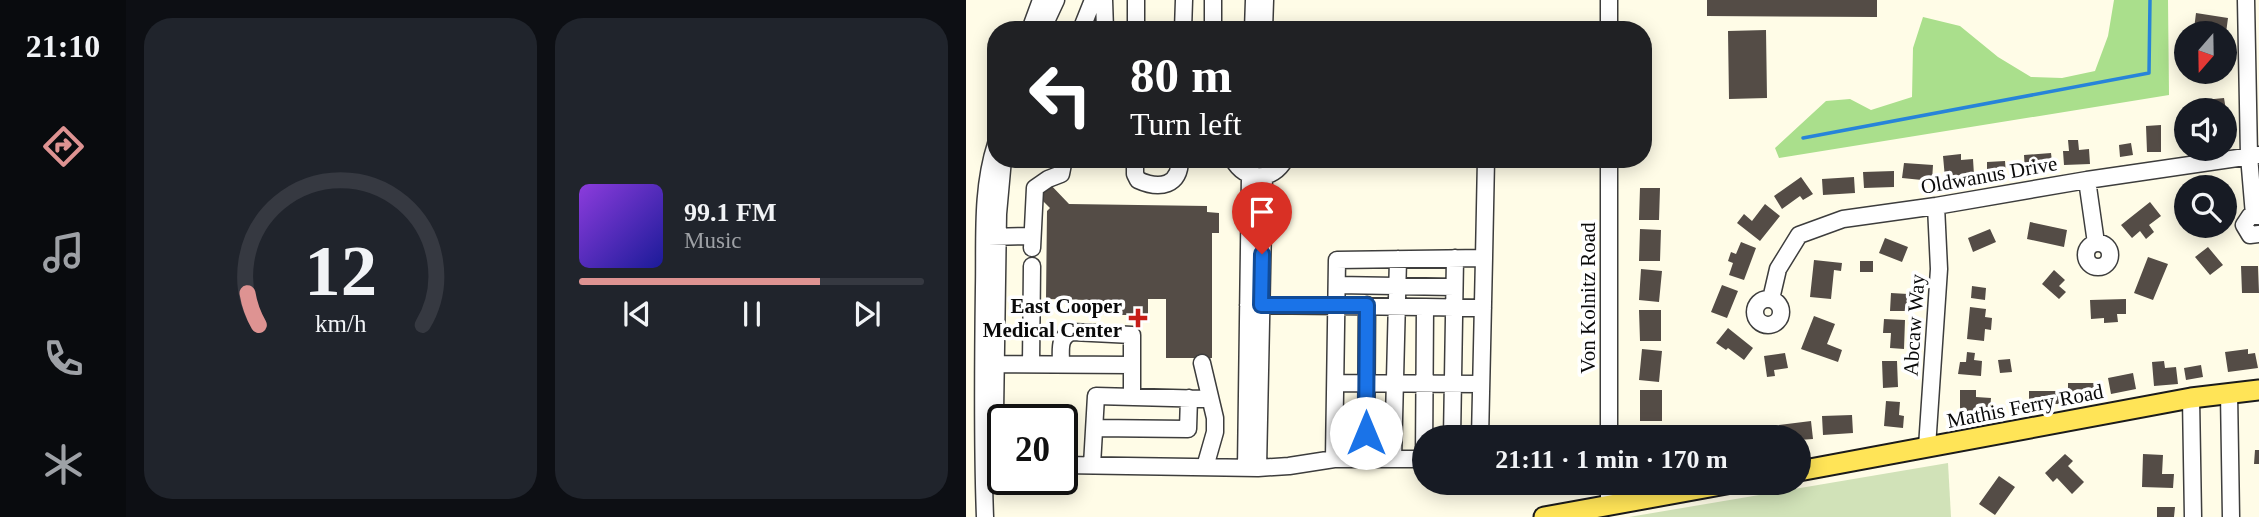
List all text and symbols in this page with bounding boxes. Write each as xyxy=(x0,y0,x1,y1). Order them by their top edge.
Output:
north arrow xyxy=(2174,21,2236,84)
map controls xyxy=(2174,21,2237,238)
text: 21:10 xyxy=(26,28,100,64)
text: 80 m xyxy=(1130,48,1232,103)
icon: left xyxy=(1015,49,1106,140)
button: sound xyxy=(2174,98,2237,161)
text: Turn left xyxy=(1130,106,1242,142)
icon: directions xyxy=(39,122,88,171)
street label: Oldwanus Drive xyxy=(1919,151,2059,199)
button: search xyxy=(2174,175,2237,238)
pin xyxy=(1232,182,1292,254)
icon: arrive xyxy=(1243,193,1281,231)
text: 99.1 FM xyxy=(684,198,776,227)
street label: Von Kolnitz Road xyxy=(1576,222,1600,374)
icon: music xyxy=(39,228,88,277)
text: Music xyxy=(684,228,742,253)
text: 12 xyxy=(304,230,377,311)
street label: Abcaw Way xyxy=(1898,273,1930,377)
place label: East Cooper Medical Center xyxy=(983,294,1122,342)
icon: previous xyxy=(618,295,656,333)
icon: pause xyxy=(733,295,771,333)
icon: next xyxy=(848,295,886,333)
marker: East Cooper Medical Center xyxy=(1128,308,1148,328)
text: km/h xyxy=(315,309,367,336)
icon: phone xyxy=(39,334,88,383)
street label: Mathis Ferry Road xyxy=(1945,379,2106,433)
position arrow xyxy=(1329,396,1403,470)
speed limit sign: 20 xyxy=(987,404,1078,495)
icon: climate xyxy=(39,440,88,489)
text: 21:11 · 1 min · 170 m xyxy=(1495,445,1728,474)

